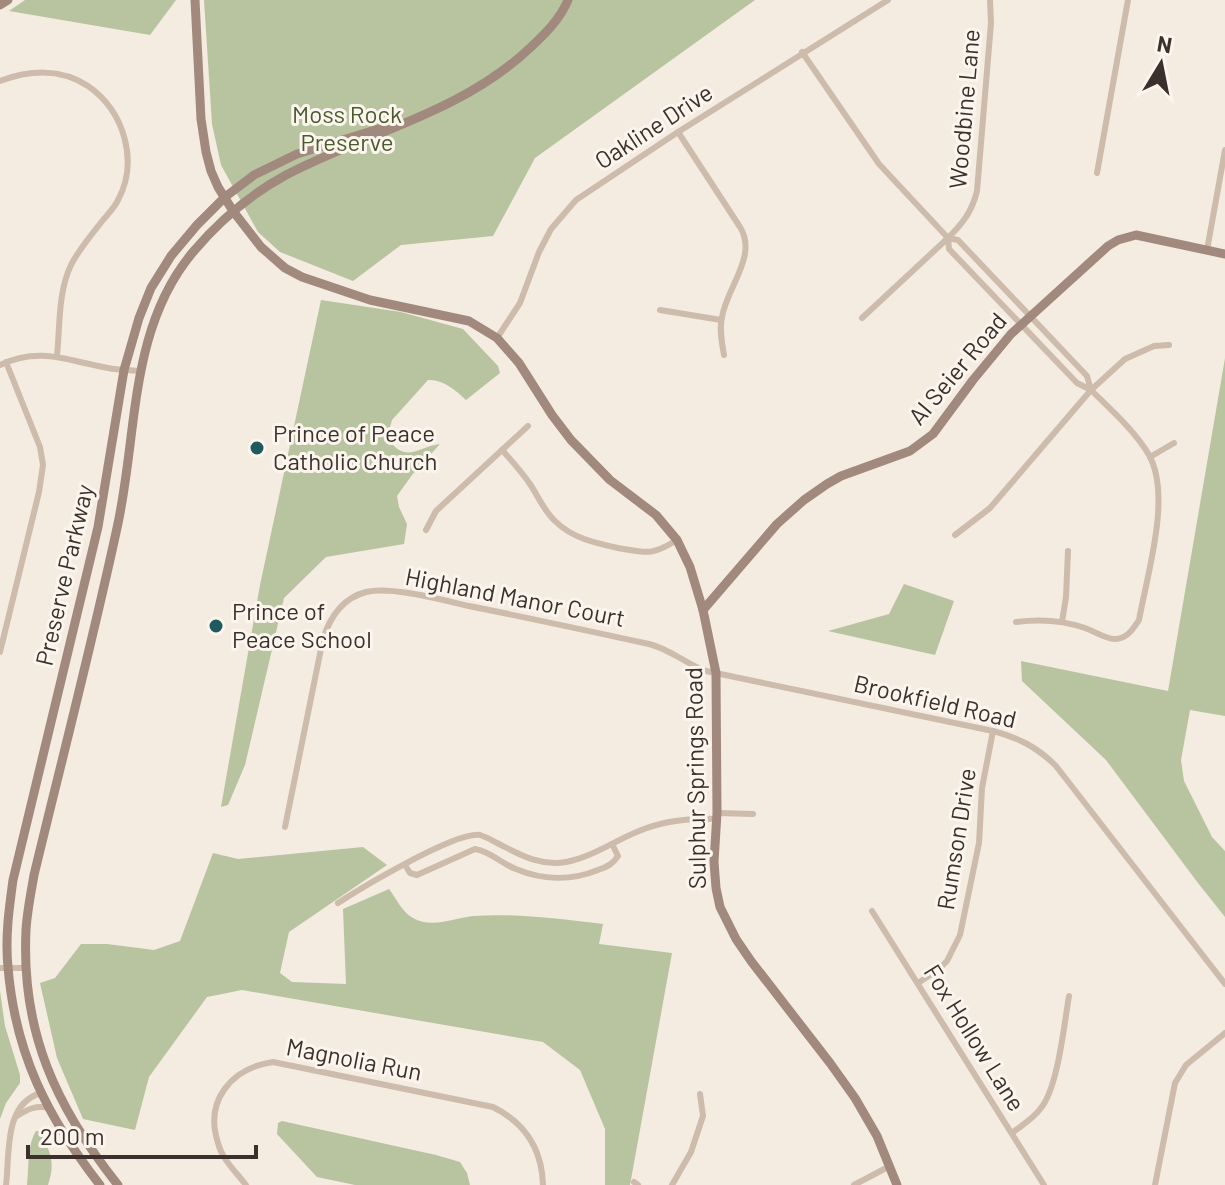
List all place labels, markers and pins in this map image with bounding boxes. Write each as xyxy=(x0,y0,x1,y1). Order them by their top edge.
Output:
place label: Prince of Peace Catholic Church xyxy=(273,418,437,475)
marker: Prince of Peace Catholic Church xyxy=(248,439,266,457)
place label: Prince of Peace School xyxy=(232,596,372,653)
marker: Prince of Peace School xyxy=(207,617,225,635)

